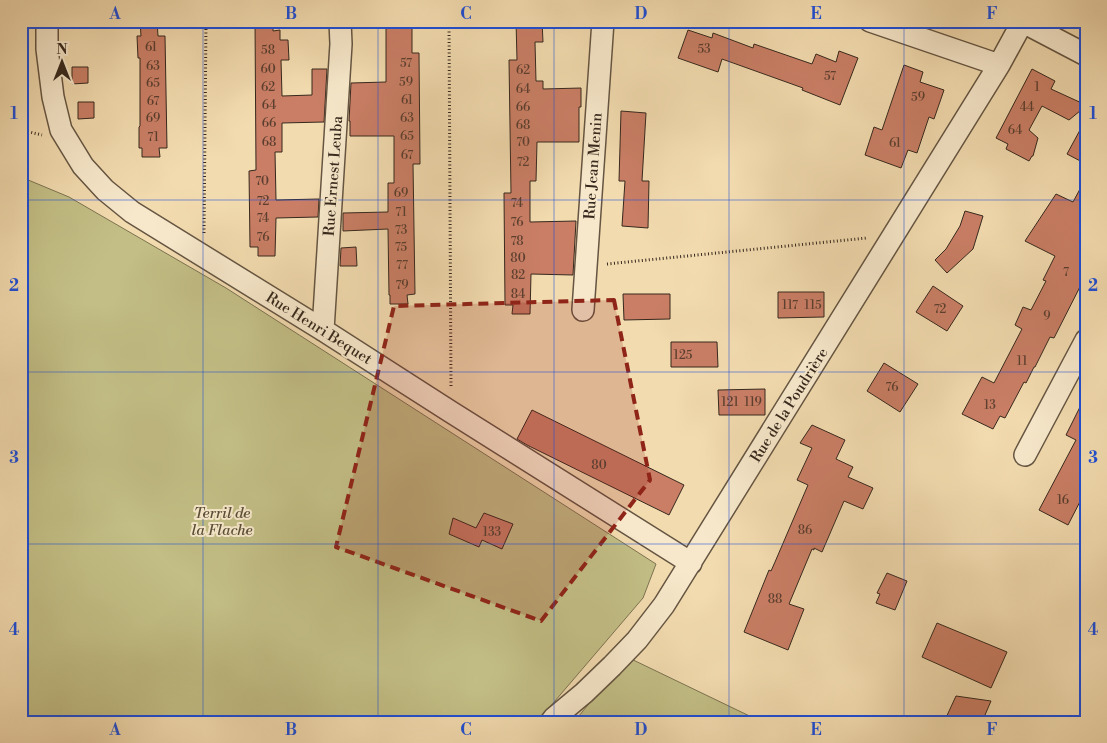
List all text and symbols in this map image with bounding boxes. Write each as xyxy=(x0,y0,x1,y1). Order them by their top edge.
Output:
text: A xyxy=(108,4,121,24)
text: B xyxy=(285,4,297,24)
text: C xyxy=(460,4,472,24)
text: D xyxy=(635,4,648,24)
text: E xyxy=(810,4,822,24)
text: F xyxy=(986,4,998,24)
north arrow xyxy=(38,38,88,88)
house number: 61 xyxy=(145,40,158,55)
text: N xyxy=(56,41,68,59)
house number: 53 xyxy=(697,42,711,57)
house number: 58 xyxy=(261,43,275,58)
house number: 57 xyxy=(400,56,412,71)
house number: 63 xyxy=(146,59,160,74)
house number: 60 xyxy=(260,62,276,77)
house number: 62 xyxy=(516,63,530,78)
house number: 57 xyxy=(824,69,836,84)
house number: 59 xyxy=(399,75,413,90)
house number: 65 xyxy=(146,76,160,91)
house number: 62 xyxy=(261,80,275,95)
house number: 1 xyxy=(1034,80,1040,95)
house number: 64 xyxy=(516,82,530,97)
house number: 59 xyxy=(911,90,925,105)
house number: 61 xyxy=(401,93,414,108)
house number: 67 xyxy=(147,94,159,109)
house number: 64 xyxy=(262,98,276,113)
house number: 66 xyxy=(516,100,530,115)
house number: 44 xyxy=(1020,100,1034,115)
text: 1 xyxy=(10,104,18,124)
text: 1 xyxy=(1089,104,1097,124)
house number: 69 xyxy=(146,111,160,126)
house number: 63 xyxy=(400,111,414,126)
street label: Rue Jean Menin xyxy=(580,112,607,220)
street label: Rue Ernest Leuba xyxy=(320,115,347,237)
house number: 66 xyxy=(262,116,276,131)
house number: 68 xyxy=(516,118,530,133)
house number: 64 xyxy=(1008,123,1022,138)
house number: 65 xyxy=(400,129,414,144)
house number: 71 xyxy=(147,130,160,145)
house number: 68 xyxy=(262,135,276,150)
house number: 70 xyxy=(516,135,530,150)
house number: 61 xyxy=(889,136,902,151)
house number: 67 xyxy=(401,148,413,163)
house number: 72 xyxy=(517,155,530,170)
house number: 70 xyxy=(255,174,269,189)
house number: 69 xyxy=(394,186,408,201)
house number: 72 xyxy=(257,194,270,209)
house number: 74 xyxy=(511,196,523,211)
house number: 71 xyxy=(395,205,408,220)
house number: 74 xyxy=(257,211,269,226)
house number: 76 xyxy=(511,215,523,230)
house number: 73 xyxy=(395,223,408,238)
house number: 76 xyxy=(257,230,269,245)
house number: 78 xyxy=(510,234,524,249)
house number: 75 xyxy=(395,240,408,255)
house number: 80 xyxy=(510,251,526,266)
house number: 77 xyxy=(396,258,408,273)
house number: 7 xyxy=(1063,265,1069,280)
house number: 82 xyxy=(511,268,525,283)
text: 2 xyxy=(9,276,19,296)
text: 2 xyxy=(1088,276,1098,296)
house number: 79 xyxy=(395,278,409,293)
house number: 84 xyxy=(511,287,525,302)
street label: Rue Henri Bequet xyxy=(262,288,376,369)
house number: 117 xyxy=(782,298,798,313)
house number: 115 xyxy=(804,298,822,313)
house number: 72 xyxy=(934,302,947,317)
house number: 9 xyxy=(1043,309,1051,324)
street label: Rue de la Poudrière xyxy=(746,344,832,466)
house number: 125 xyxy=(674,348,693,363)
house number: 11 xyxy=(1017,354,1028,369)
house number: 76 xyxy=(886,380,898,395)
house number: 121 xyxy=(721,395,740,410)
house number: 119 xyxy=(744,395,762,410)
house number: 13 xyxy=(984,398,996,413)
text: 3 xyxy=(9,448,19,468)
text: 3 xyxy=(1088,448,1098,468)
house number: 80 xyxy=(591,458,607,473)
house number: 16 xyxy=(1057,493,1069,508)
park label: Terril de la Flache xyxy=(191,504,253,540)
house number: 86 xyxy=(798,523,812,538)
house number: 133 xyxy=(483,525,502,540)
house number: 88 xyxy=(768,592,782,607)
text: 4 xyxy=(9,620,20,640)
text: 4 xyxy=(1088,620,1099,640)
text: A xyxy=(108,720,121,740)
text: B xyxy=(285,720,297,740)
text: C xyxy=(460,720,472,740)
text: D xyxy=(635,720,648,740)
text: E xyxy=(810,720,822,740)
text: F xyxy=(986,720,998,740)

